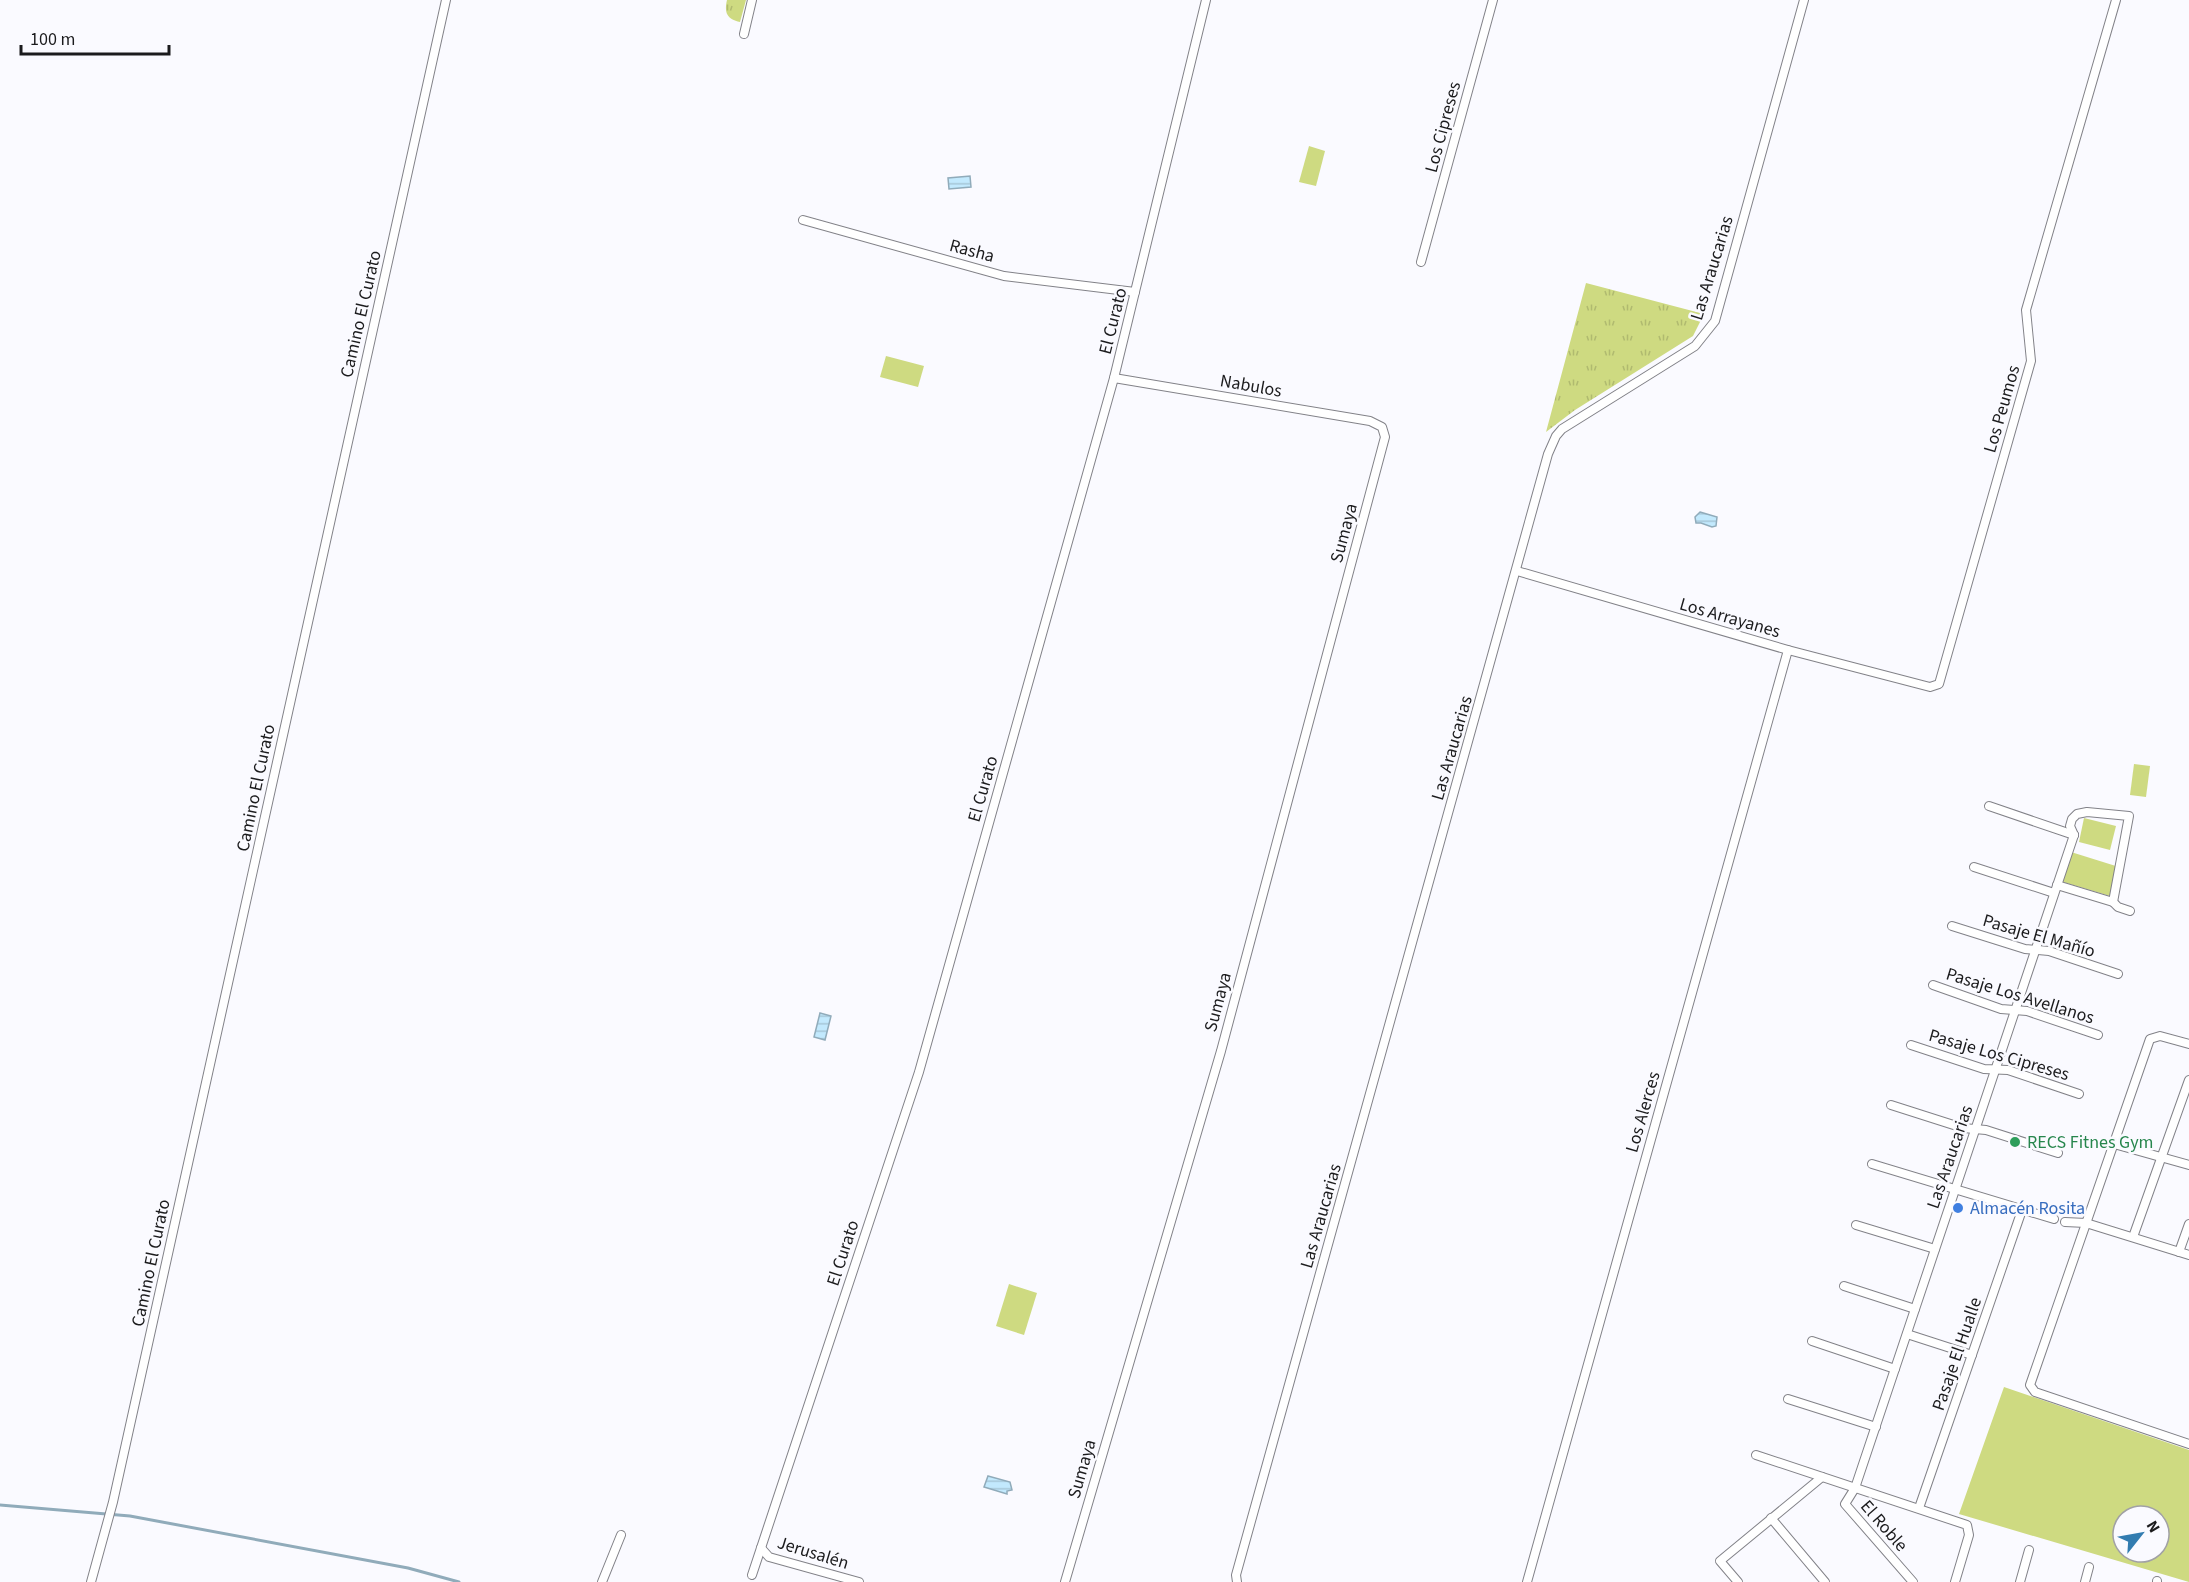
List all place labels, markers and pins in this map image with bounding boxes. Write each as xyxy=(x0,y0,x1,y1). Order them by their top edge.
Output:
place label: RECS Fitnes Gym xyxy=(2027,1130,2154,1155)
marker: RECS Fitnes Gym xyxy=(2008,1135,2022,1149)
place label: Almacén Rosita xyxy=(1970,1196,2085,1221)
marker: Almacén Rosita xyxy=(1951,1201,1965,1215)

